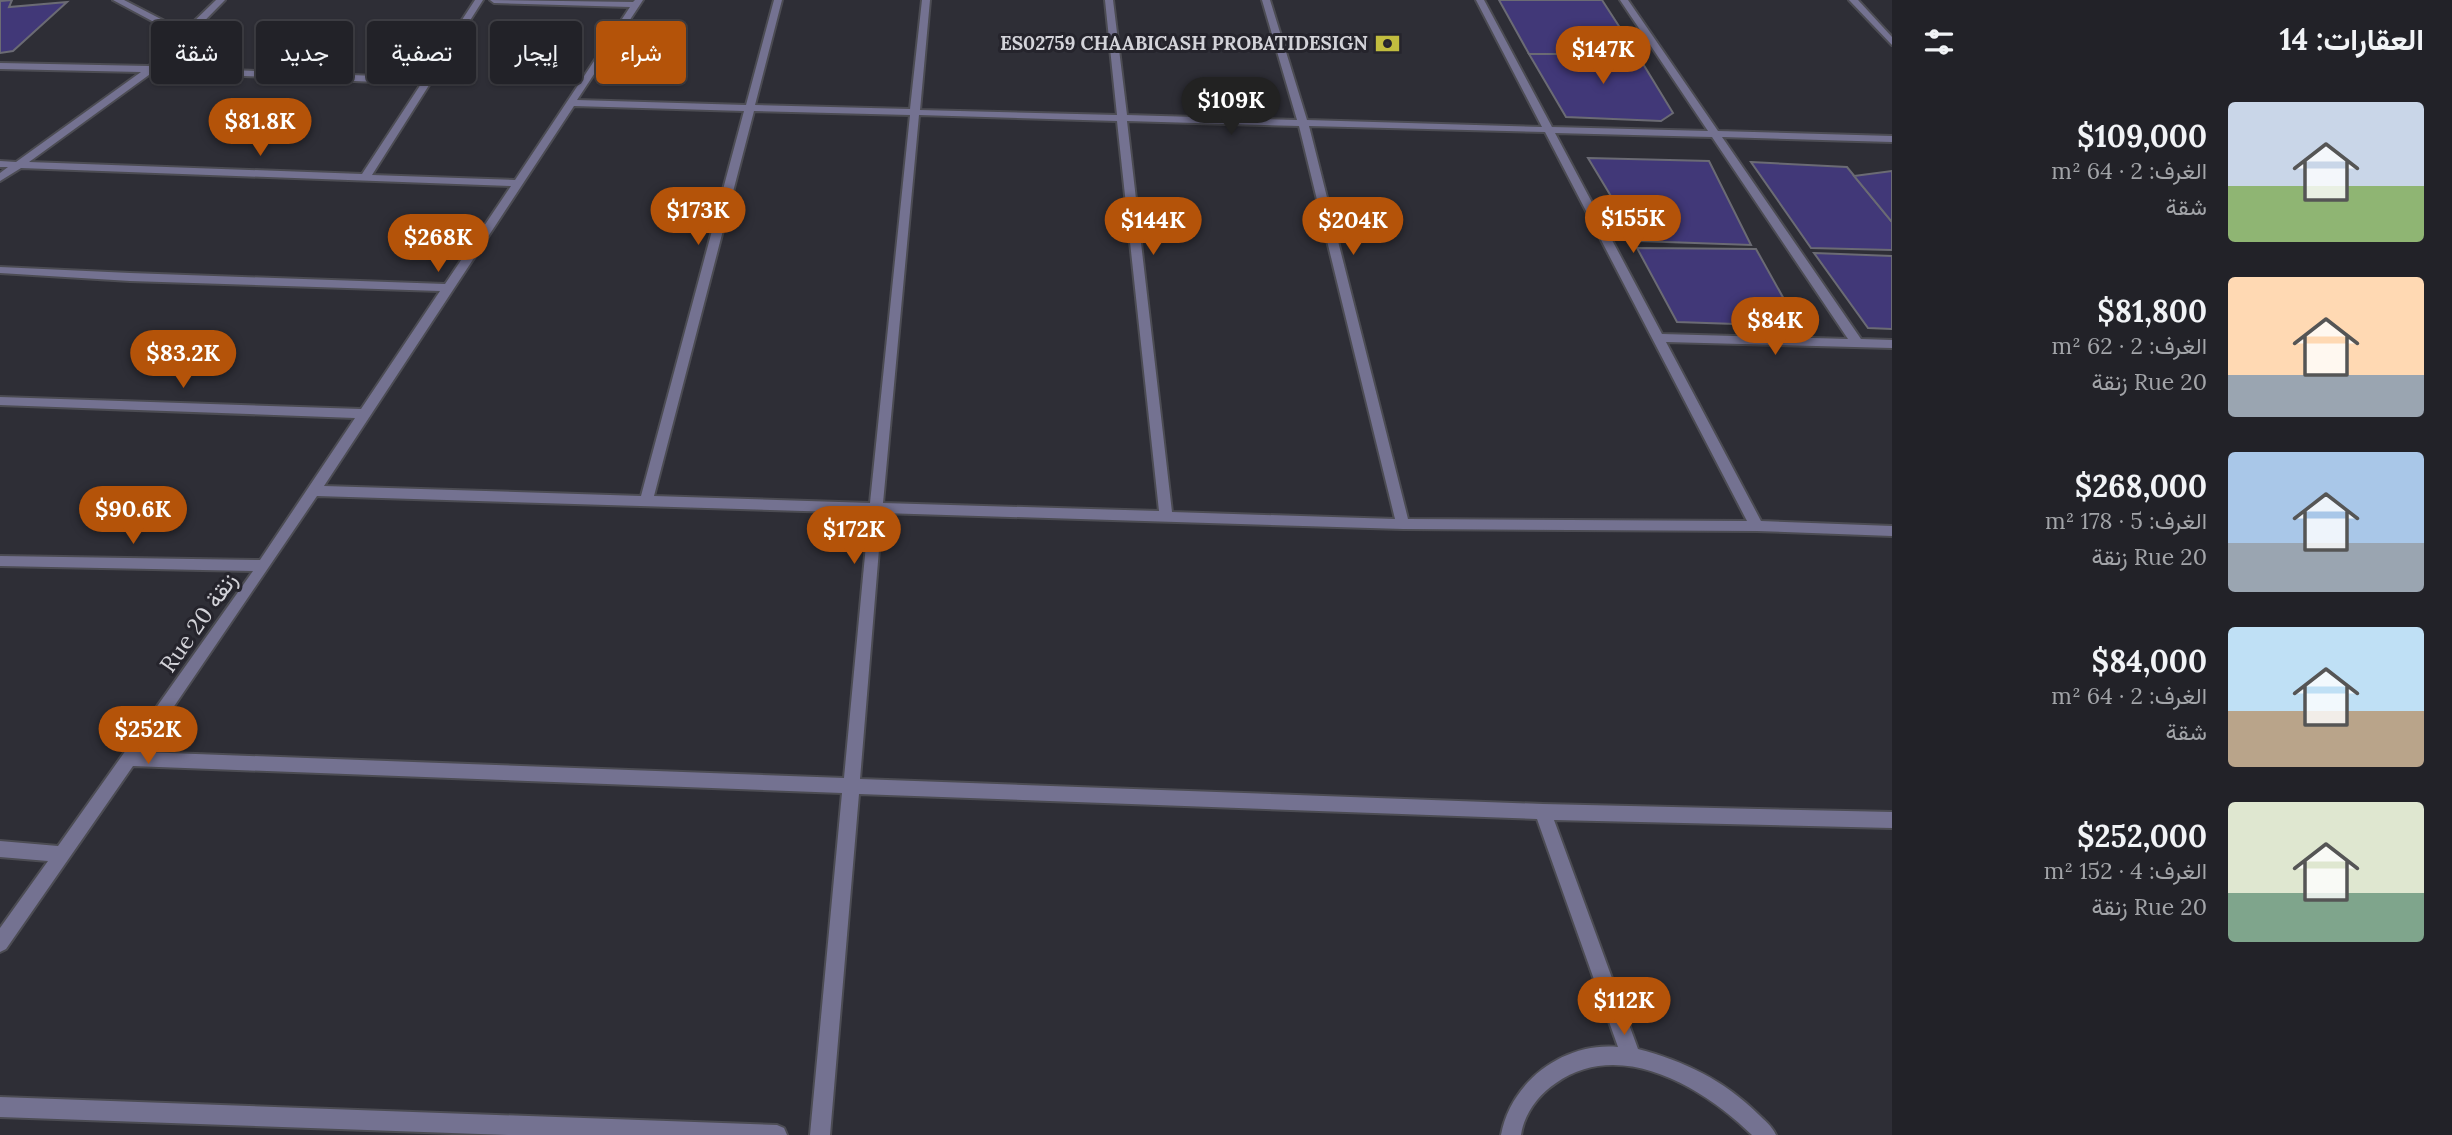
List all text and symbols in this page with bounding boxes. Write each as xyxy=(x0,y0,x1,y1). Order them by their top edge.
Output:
text: العقارات: 14 xyxy=(2279,20,2424,58)
chip: شقة xyxy=(151,21,242,84)
chip: جديد xyxy=(256,21,353,84)
chip: تصفية xyxy=(367,21,476,84)
chip: إيجار xyxy=(490,21,582,84)
chip: شراء xyxy=(596,21,686,84)
icon: filters xyxy=(1920,23,1958,61)
pin: $147K xyxy=(1554,27,1652,86)
bank icon: ES02759 CHAABICASH PROBATIDESIGN xyxy=(1374,29,1402,57)
place label: ES02759 CHAABICASH PROBATIDESIGN xyxy=(1000,31,1368,55)
text: $147K xyxy=(1572,34,1634,63)
pin: $109K xyxy=(1182,78,1280,137)
text: $109K xyxy=(1197,85,1265,114)
pin: $81.8K xyxy=(203,99,317,158)
text: $81.8K xyxy=(225,106,295,135)
text: $109,000 xyxy=(2077,117,2207,155)
icon: home xyxy=(2284,130,2368,214)
text: الغرف: 2 · 64 m² xyxy=(2051,156,2207,185)
pin: $173K xyxy=(649,188,747,247)
text: شقة xyxy=(2165,192,2207,221)
text: $173K xyxy=(667,195,729,224)
pin: $155K xyxy=(1584,196,1682,255)
pin: $144K xyxy=(1104,198,1202,257)
pin: $204K xyxy=(1304,198,1402,257)
text: $155K xyxy=(1601,203,1665,232)
text: $144K xyxy=(1121,205,1185,234)
text: $204K xyxy=(1318,205,1388,234)
pin: $268K xyxy=(389,215,487,274)
text: $268K xyxy=(404,222,472,251)
text: $81,800 xyxy=(2097,292,2207,330)
pin: $84K xyxy=(1734,298,1816,357)
text: $84K xyxy=(1747,305,1803,334)
icon: home xyxy=(2284,305,2368,389)
pin: $83.2K xyxy=(126,330,240,390)
text: الغرف: 2 · 62 m² xyxy=(2051,331,2207,360)
text: $83.2K xyxy=(146,338,220,367)
text: Rue 20 زنقة xyxy=(2091,367,2207,396)
text: $268,000 xyxy=(2075,467,2207,505)
icon: home xyxy=(2284,480,2368,564)
pin: $90.6K xyxy=(76,486,190,546)
text: $90.6K xyxy=(95,494,171,523)
pin: $172K xyxy=(805,506,903,566)
text: الغرف: 5 · 178 m² xyxy=(2045,506,2207,535)
text: $172K xyxy=(823,514,885,543)
text: Rue 20 زنقة xyxy=(2091,542,2207,571)
street label: Rue 20 زنقة xyxy=(153,566,244,678)
text: $84,000 xyxy=(2092,642,2207,680)
icon: home xyxy=(2284,655,2368,739)
text: الغرف: 2 · 64 m² xyxy=(2051,681,2207,710)
pin: $252K xyxy=(99,706,197,766)
text: $252K xyxy=(115,714,181,743)
text: شقة xyxy=(2165,717,2207,746)
text: $252,000 xyxy=(2077,817,2207,855)
icon: home xyxy=(2284,830,2368,914)
text: الغرف: 4 · 152 m² xyxy=(2044,856,2207,885)
text: Rue 20 زنقة xyxy=(2091,892,2207,921)
pin: $112K xyxy=(1575,978,1673,1037)
text: $112K xyxy=(1594,985,1654,1014)

